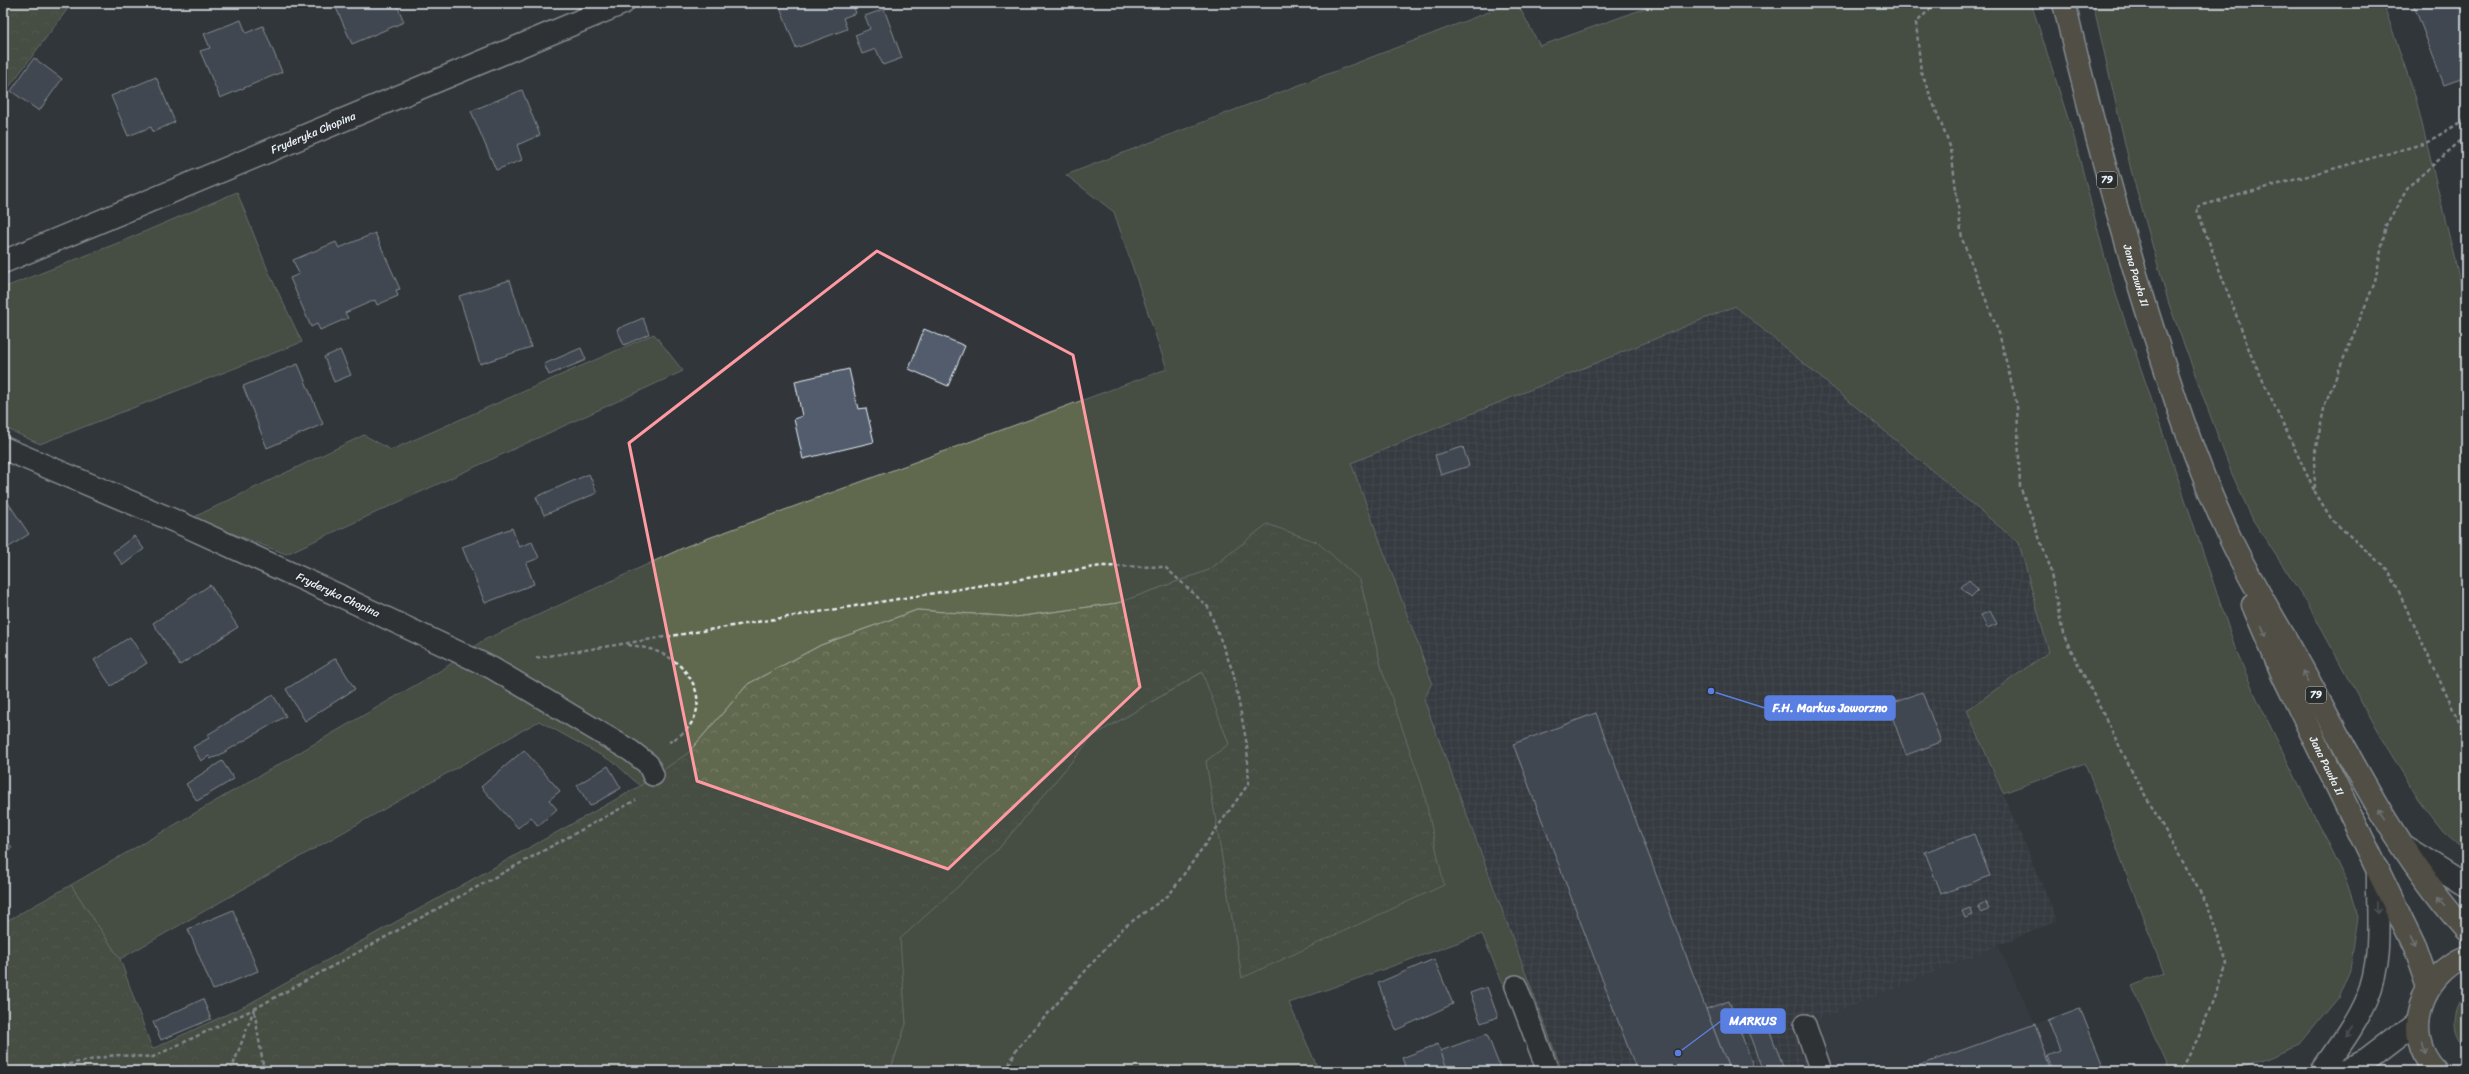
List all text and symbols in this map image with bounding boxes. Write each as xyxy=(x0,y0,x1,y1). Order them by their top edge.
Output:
street label: Fryderyka Chopina xyxy=(268,106,359,159)
road number: 79 xyxy=(2097,172,2117,188)
street label: Jana Pawła II xyxy=(2118,241,2155,310)
street label: Fryderyka Chopina xyxy=(293,567,383,623)
one-way arrow xyxy=(2261,624,2268,636)
one-way arrow xyxy=(2302,671,2310,683)
road number: 79 xyxy=(2306,687,2326,703)
callout: F.H. Markus Jaworzno xyxy=(1765,696,1895,720)
text: F.H. Markus Jaworzno xyxy=(1772,697,1888,719)
street label: Jana Pawła II xyxy=(2304,732,2350,799)
one-way arrow xyxy=(2379,808,2387,820)
one-way arrow xyxy=(2437,895,2446,906)
one-way arrow xyxy=(2373,901,2381,914)
one-way arrow xyxy=(2410,936,2417,948)
callout: MARKUS xyxy=(1721,1009,1785,1033)
text: MARKUS xyxy=(1728,1010,1777,1032)
one-way arrow xyxy=(2344,1025,2352,1036)
one-way arrow xyxy=(2420,1041,2427,1054)

